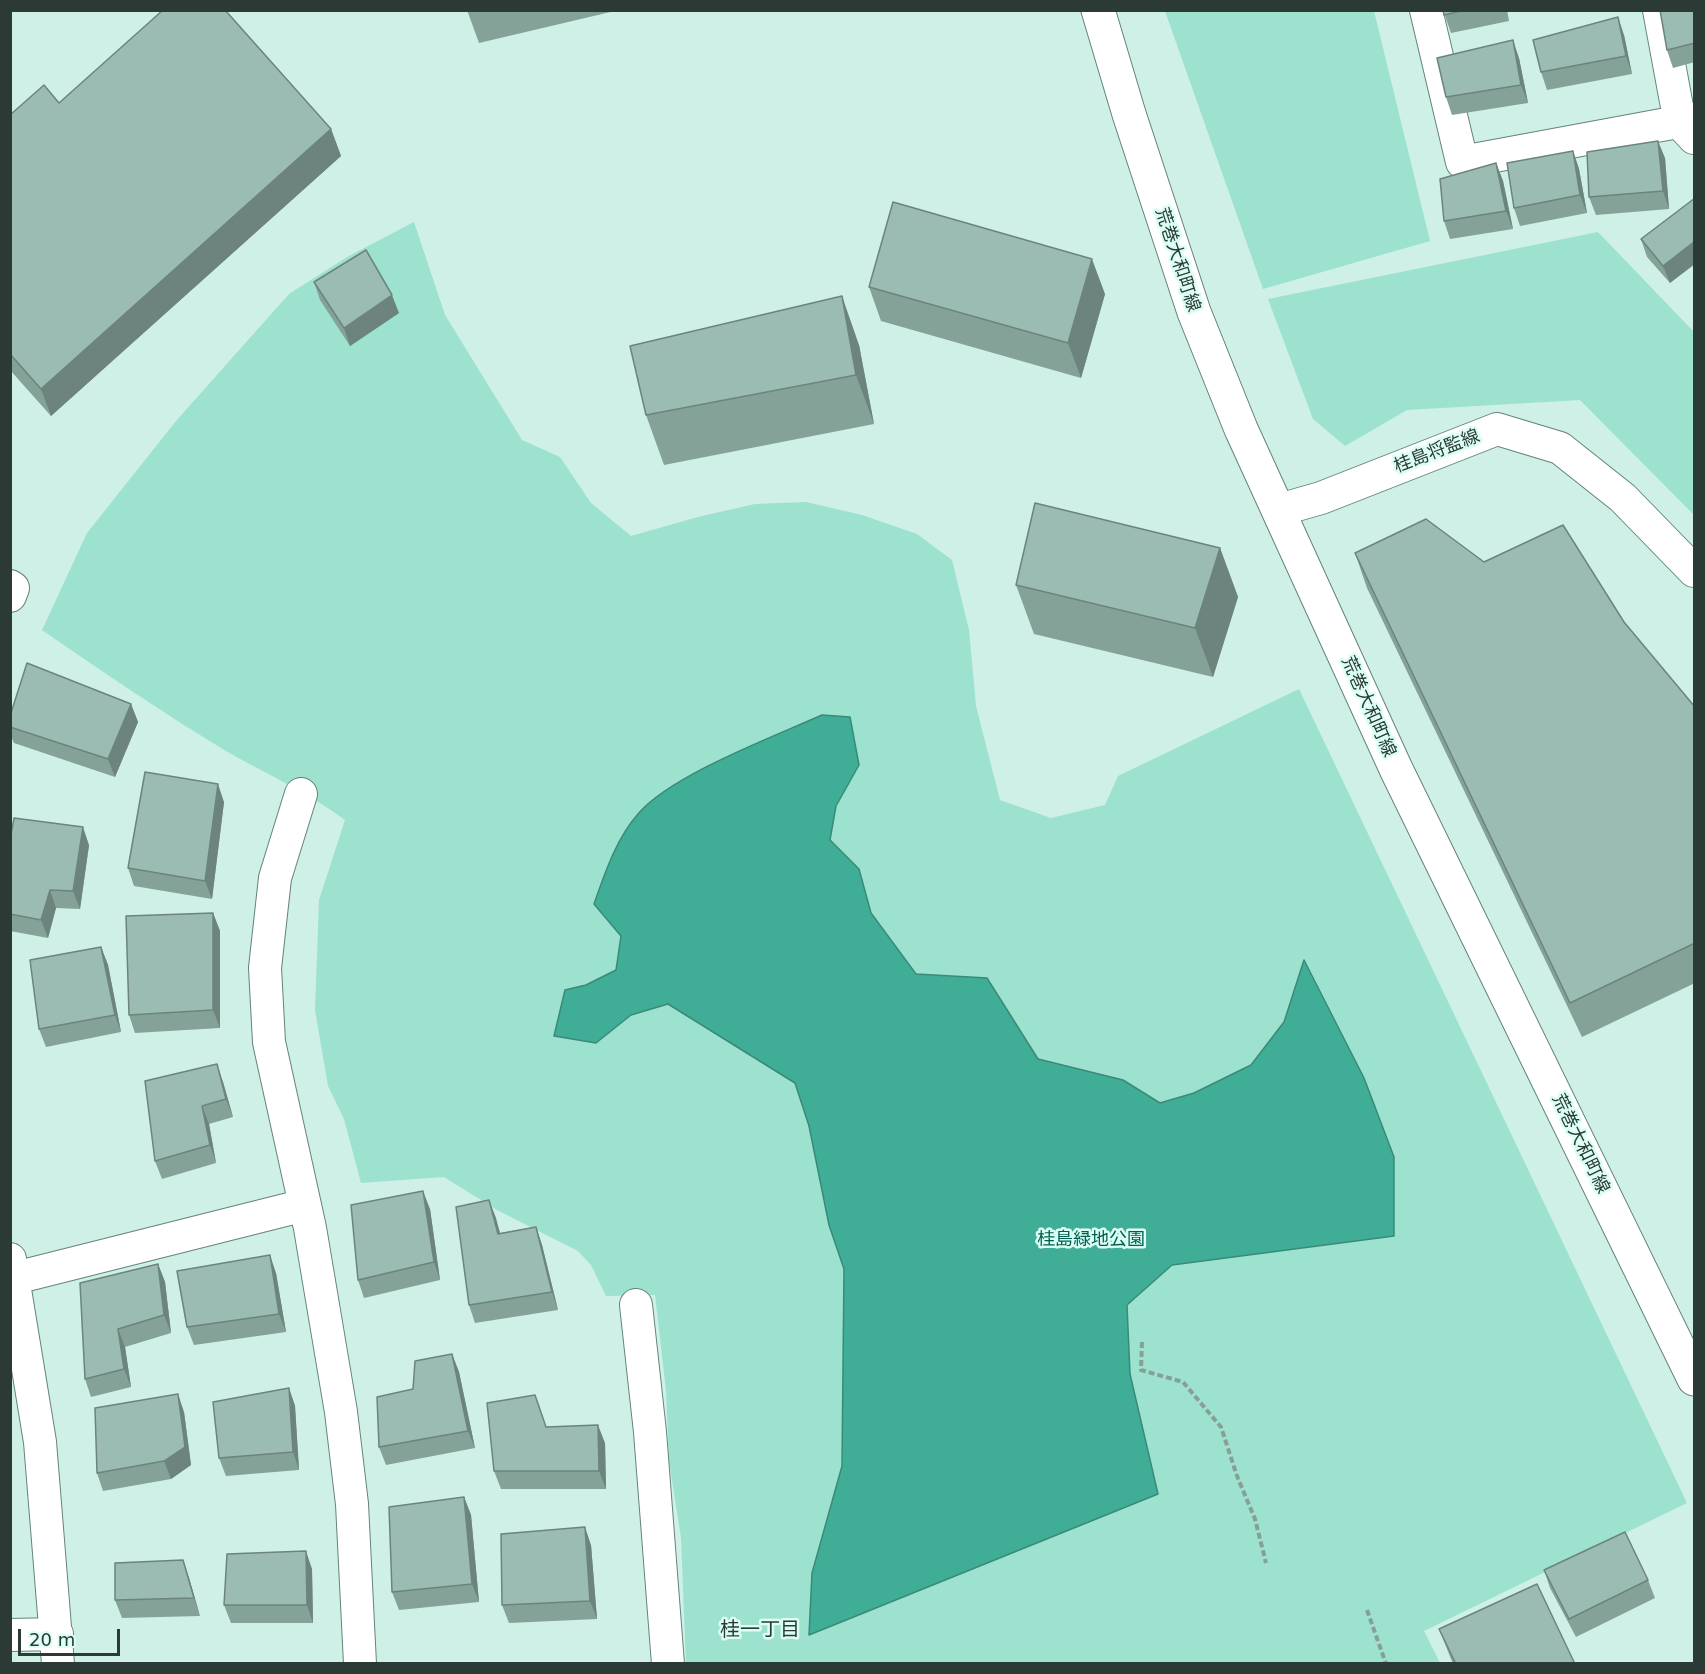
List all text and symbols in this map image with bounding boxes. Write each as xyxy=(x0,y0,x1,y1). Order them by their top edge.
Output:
street label: 荒巻大和町線 xyxy=(1150,205,1204,315)
street label: 桂島将監線 xyxy=(1391,426,1483,478)
street label: 荒巻大和町線 xyxy=(1336,653,1400,761)
street label: 荒巻大和町線 xyxy=(1547,1091,1613,1197)
park label: 桂島緑地公園 xyxy=(1037,1229,1145,1251)
scale bar xyxy=(21,1617,123,1655)
district label: 桂一丁目 xyxy=(720,1619,800,1643)
text: 20 m xyxy=(29,1629,75,1650)

